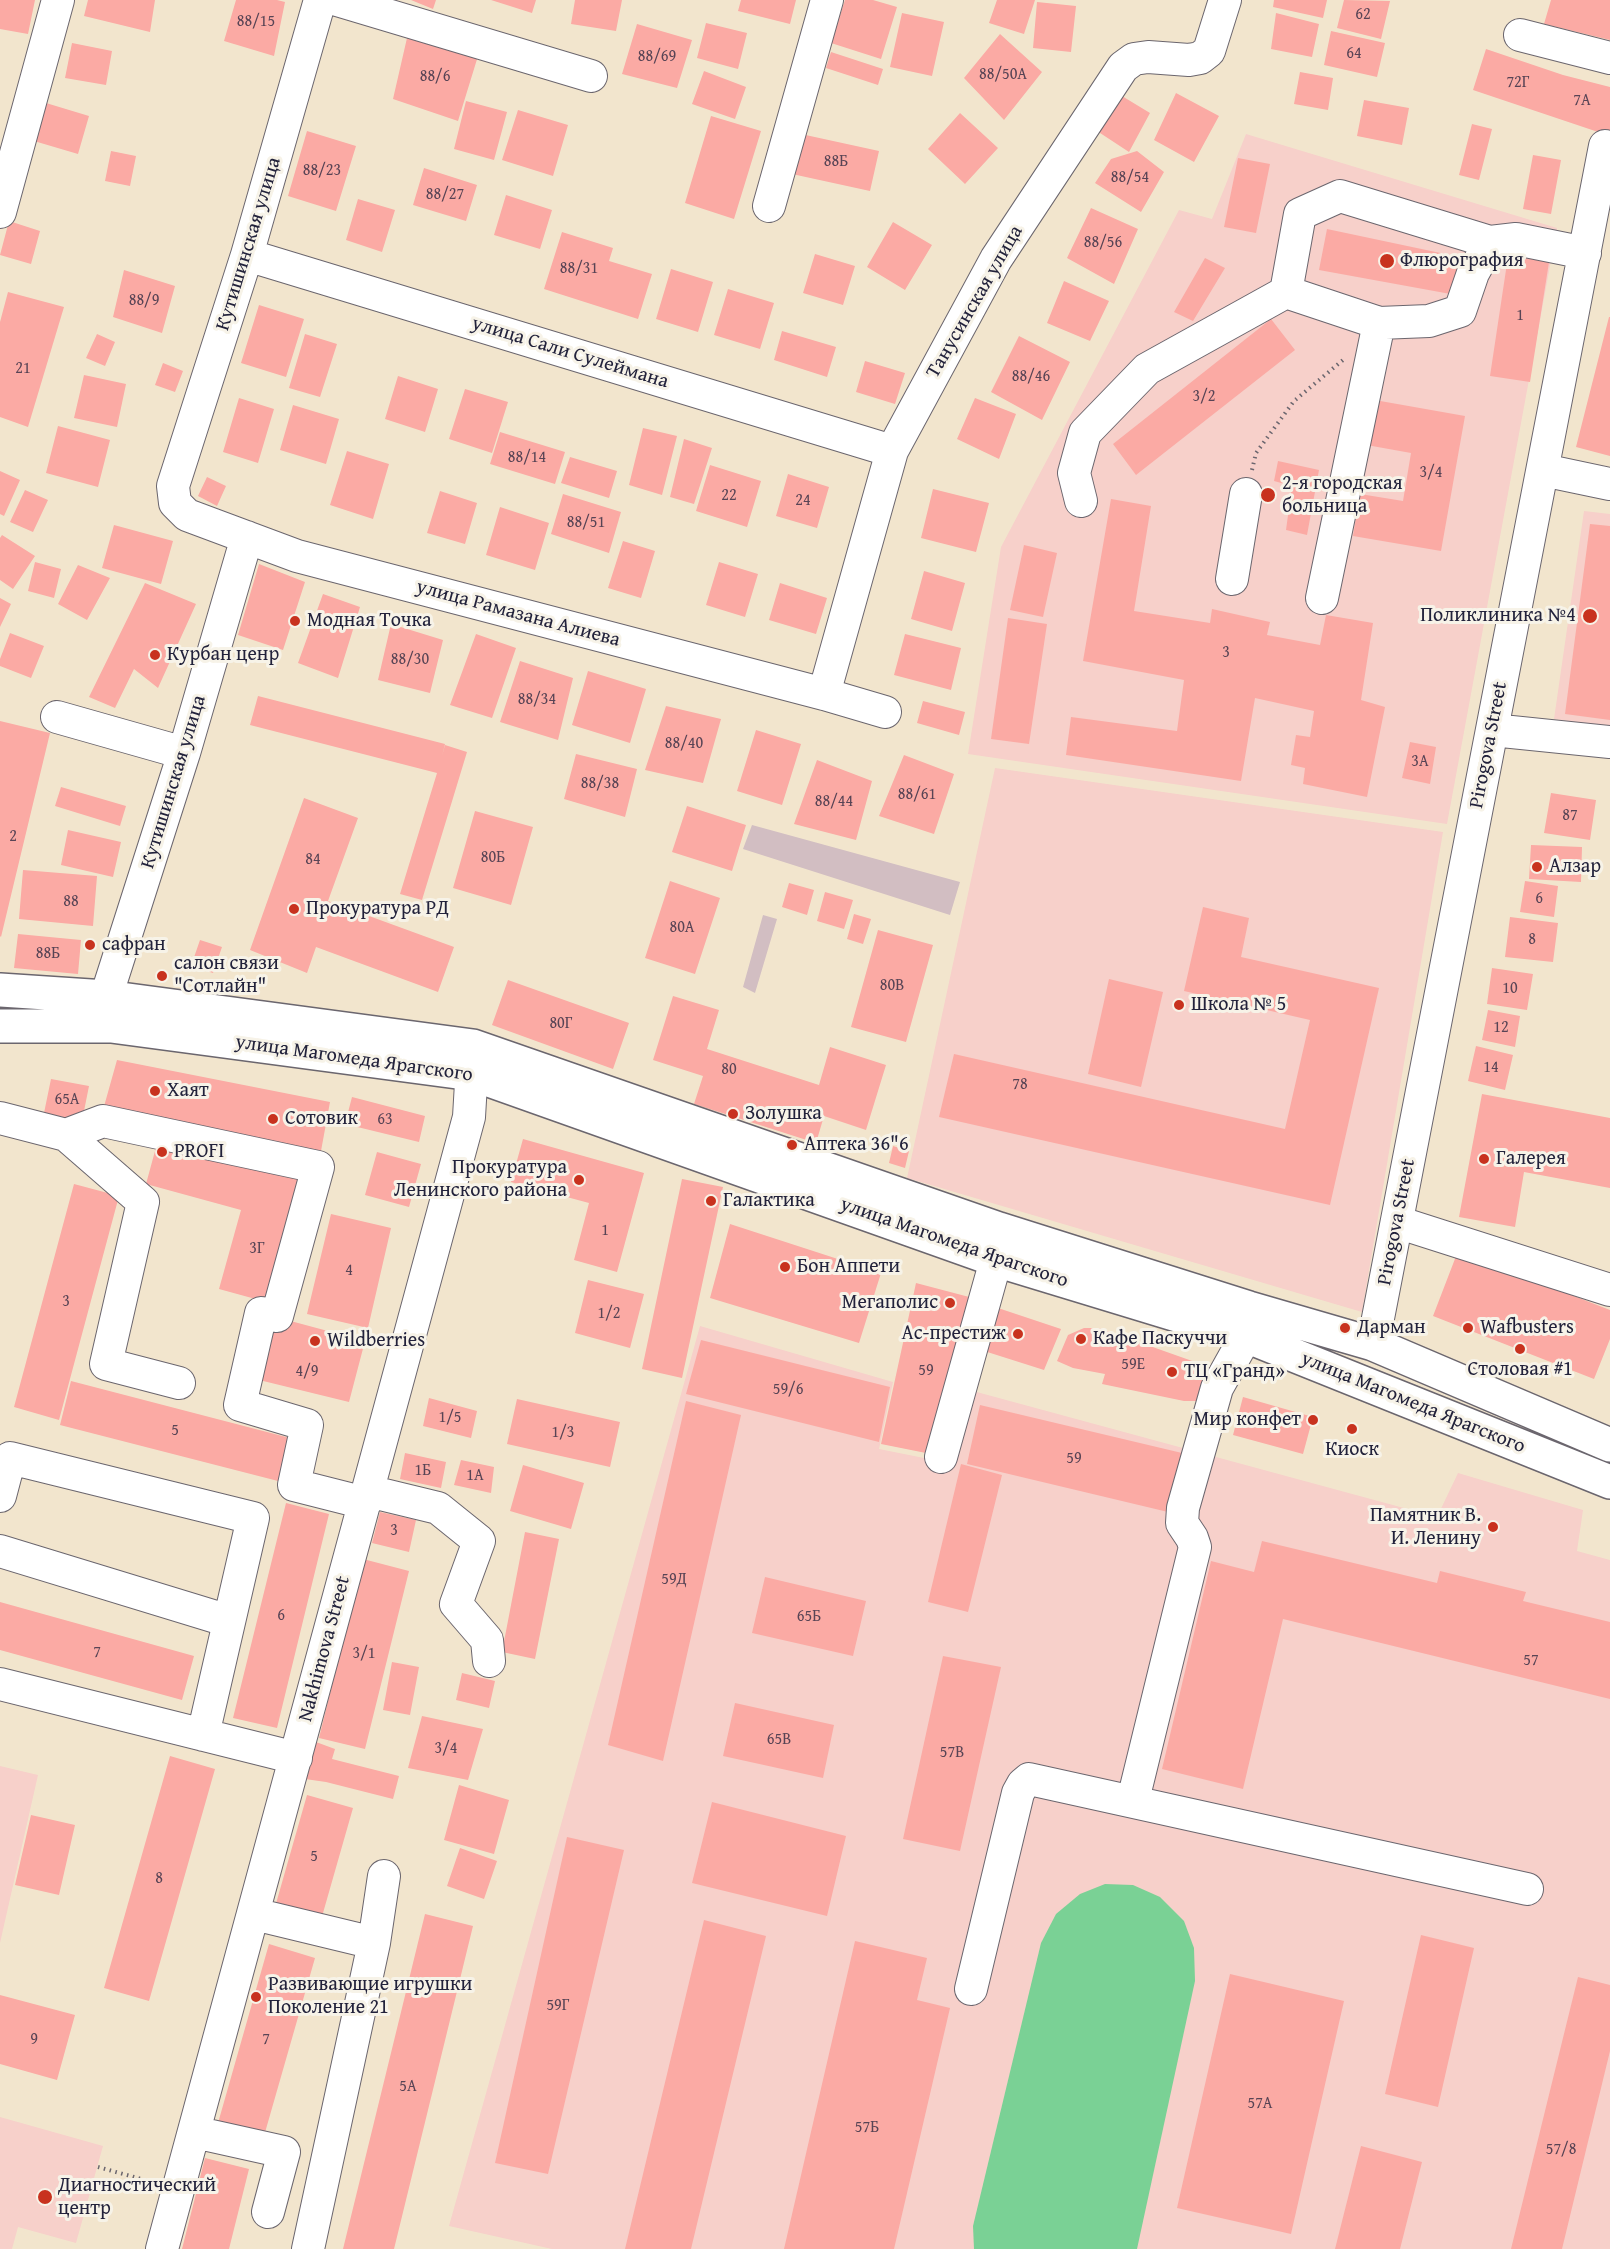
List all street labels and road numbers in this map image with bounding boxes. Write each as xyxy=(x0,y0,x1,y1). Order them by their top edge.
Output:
street label: Кутишинская улица xyxy=(211,154,287,334)
street label: Танусинская улица xyxy=(922,221,1028,383)
street label: улица Сали Сулеймана xyxy=(469,312,671,394)
street label: улица Рамазана Алиева xyxy=(414,575,622,653)
street label: Pirogova Street xyxy=(1465,680,1513,810)
street label: Кутишинская улица xyxy=(136,692,212,872)
street label: улица Магомеда Ярагского xyxy=(234,1030,474,1088)
street label: Pirogova Street xyxy=(1373,1157,1421,1287)
street label: улица Магомеда Ярагского xyxy=(837,1193,1071,1293)
street label: улица Магомеда Ярагского xyxy=(1297,1347,1529,1459)
street label: Nakhimova Street xyxy=(294,1574,356,1724)

